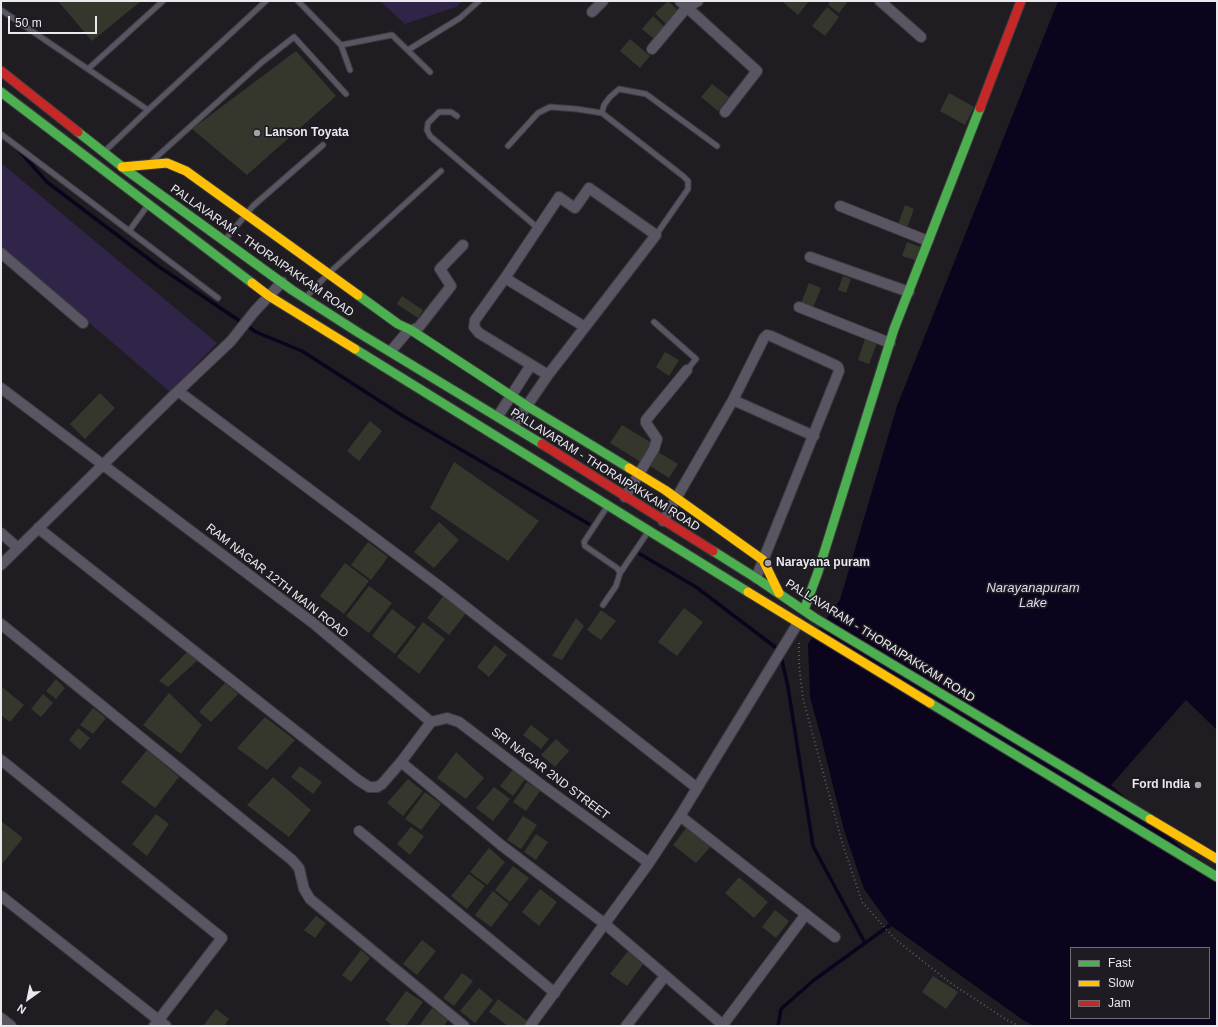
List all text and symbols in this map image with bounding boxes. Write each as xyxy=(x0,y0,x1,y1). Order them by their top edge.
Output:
scale bar xyxy=(10,8,99,34)
text: 50 m xyxy=(15,16,42,30)
place label: Lanson Toyata xyxy=(265,126,349,140)
marker: Lanson Toyata xyxy=(252,128,262,138)
street label: PALLAVARAM - THORAIPAKKAM ROAD xyxy=(168,182,356,320)
street label: PALLAVARAM - THORAIPAKKAM ROAD xyxy=(508,405,702,535)
street label: RAM NAGAR 12TH MAIN ROAD xyxy=(203,521,351,641)
place label: Narayana puram xyxy=(776,556,870,570)
marker: Narayana puram xyxy=(763,558,773,568)
street label: PALLAVARAM - THORAIPAKKAM ROAD xyxy=(783,576,977,706)
water label: Narayanapuram Lake xyxy=(986,580,1080,611)
street label: SRI NAGAR 2ND STREET xyxy=(488,725,612,823)
place label: Ford India xyxy=(1132,778,1190,792)
marker: Ford India xyxy=(1193,780,1203,790)
legend xyxy=(1070,947,1210,1019)
text: Fast xyxy=(1108,956,1131,970)
text: Slow xyxy=(1108,976,1134,990)
north arrow xyxy=(8,979,48,1019)
text: Jam xyxy=(1108,996,1131,1010)
text: N xyxy=(15,1002,28,1016)

